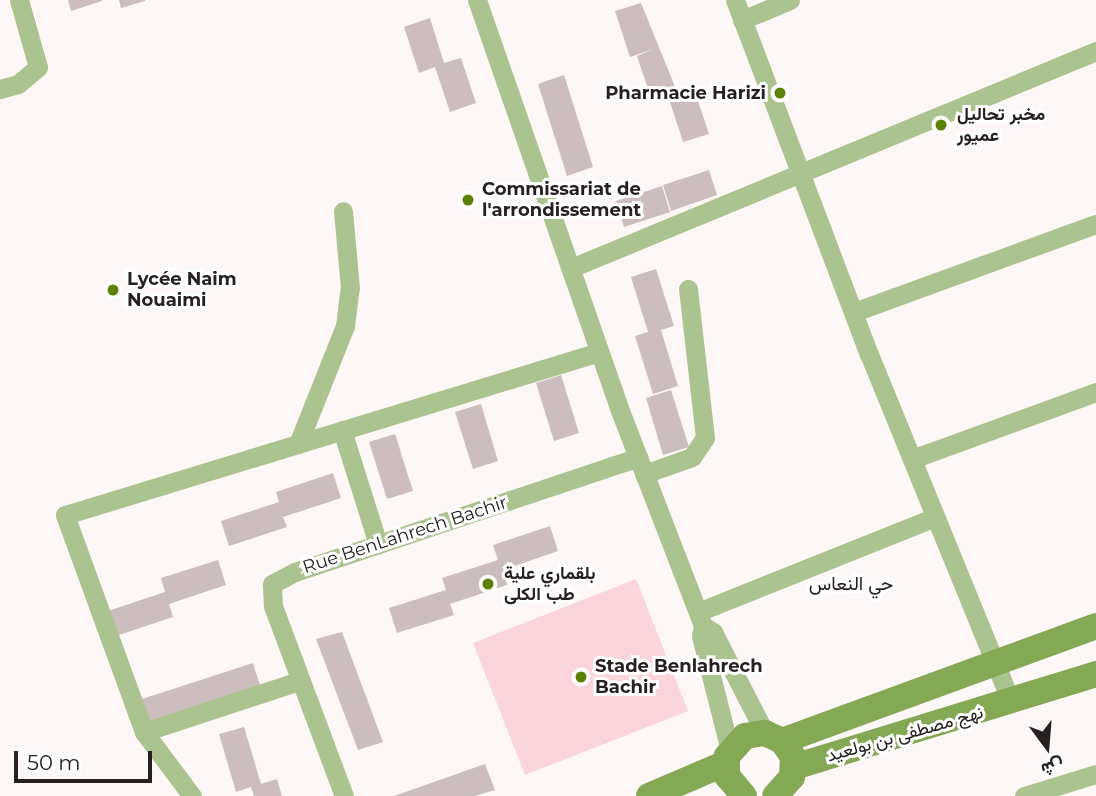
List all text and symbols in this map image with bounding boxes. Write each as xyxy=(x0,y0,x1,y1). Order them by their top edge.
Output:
place label: Pharmacie Harizi xyxy=(605,82,766,104)
marker: Pharmacie Harizi xyxy=(772,85,788,101)
place label: مخبر تحاليل عميور xyxy=(957,104,1045,146)
marker: مخبر تحاليل عميور xyxy=(931,115,951,135)
place label: Commissariat de l'arrondissement xyxy=(482,179,641,222)
marker: Commissariat de l'arrondissement xyxy=(460,192,476,208)
place label: Lycée Naim Nouaimi xyxy=(127,269,237,312)
marker: Lycée Naim Nouaimi xyxy=(105,282,121,298)
street label: Rue BenLahrech Bachir xyxy=(300,492,510,578)
place label: بلقماري علية طب الكلى xyxy=(504,563,595,606)
district label: حي النعاس xyxy=(809,573,893,595)
marker: بلقماري علية طب الكلى xyxy=(478,574,498,594)
place label: Stade Benlahrech Bachir xyxy=(595,656,763,698)
marker: Stade Benlahrech Bachir xyxy=(573,669,589,685)
street label: نهج مصطفى بن بولعيد xyxy=(824,701,986,767)
north arrow xyxy=(1012,712,1082,782)
scale bar xyxy=(18,736,156,780)
text: 50 m xyxy=(27,750,81,775)
text: ش xyxy=(1039,753,1067,782)

